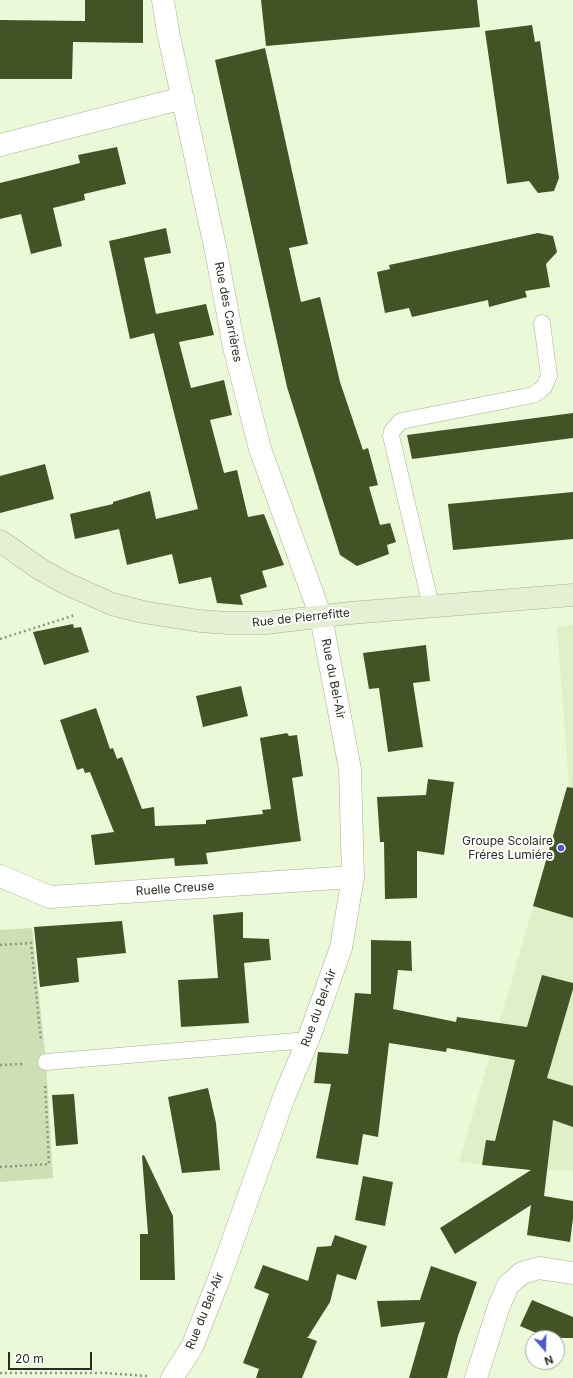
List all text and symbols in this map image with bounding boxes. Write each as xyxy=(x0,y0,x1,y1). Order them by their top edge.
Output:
street label: Rue des Carrières xyxy=(211,261,245,363)
street label: Rue de Pierrefitte xyxy=(251,606,351,630)
street label: Rue du Bel-Air xyxy=(318,638,348,720)
place label: Groupe Scolaire Fréres Lumiére xyxy=(462,834,553,862)
marker: Groupe Scolaire Fréres Lumiére xyxy=(556,843,566,853)
street label: Ruelle Creuse xyxy=(135,879,215,899)
street label: Rue du Bel-Air xyxy=(298,967,340,1049)
street label: Rue du Bel-Air xyxy=(183,1270,227,1352)
north arrow xyxy=(525,1330,565,1370)
scale bar xyxy=(10,1344,94,1370)
text: 20 m xyxy=(15,1351,44,1366)
text: N xyxy=(542,1352,555,1368)

